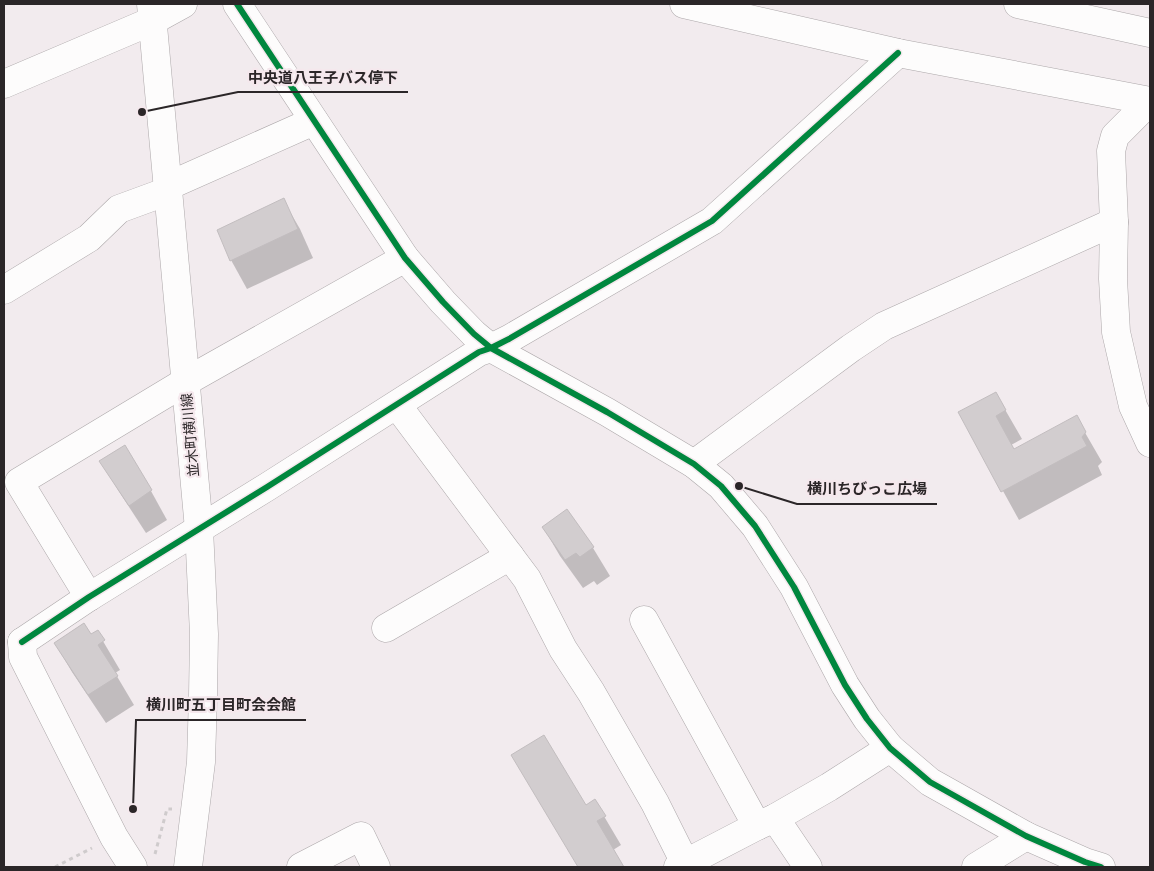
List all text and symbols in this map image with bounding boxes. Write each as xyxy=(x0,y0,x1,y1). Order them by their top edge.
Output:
callout: 中央道八王子バス停下 xyxy=(238,62,408,92)
text: 中央道八王子バス停下 xyxy=(248,69,398,87)
street label: 並木町横川線 xyxy=(177,392,203,478)
callout: 横川ちびっこ広場 xyxy=(797,474,937,504)
text: 横川ちびっこ広場 xyxy=(807,480,927,498)
callout: 横川町五丁目町会会館 xyxy=(136,690,306,720)
text: 横川町五丁目町会会館 xyxy=(146,696,296,714)

